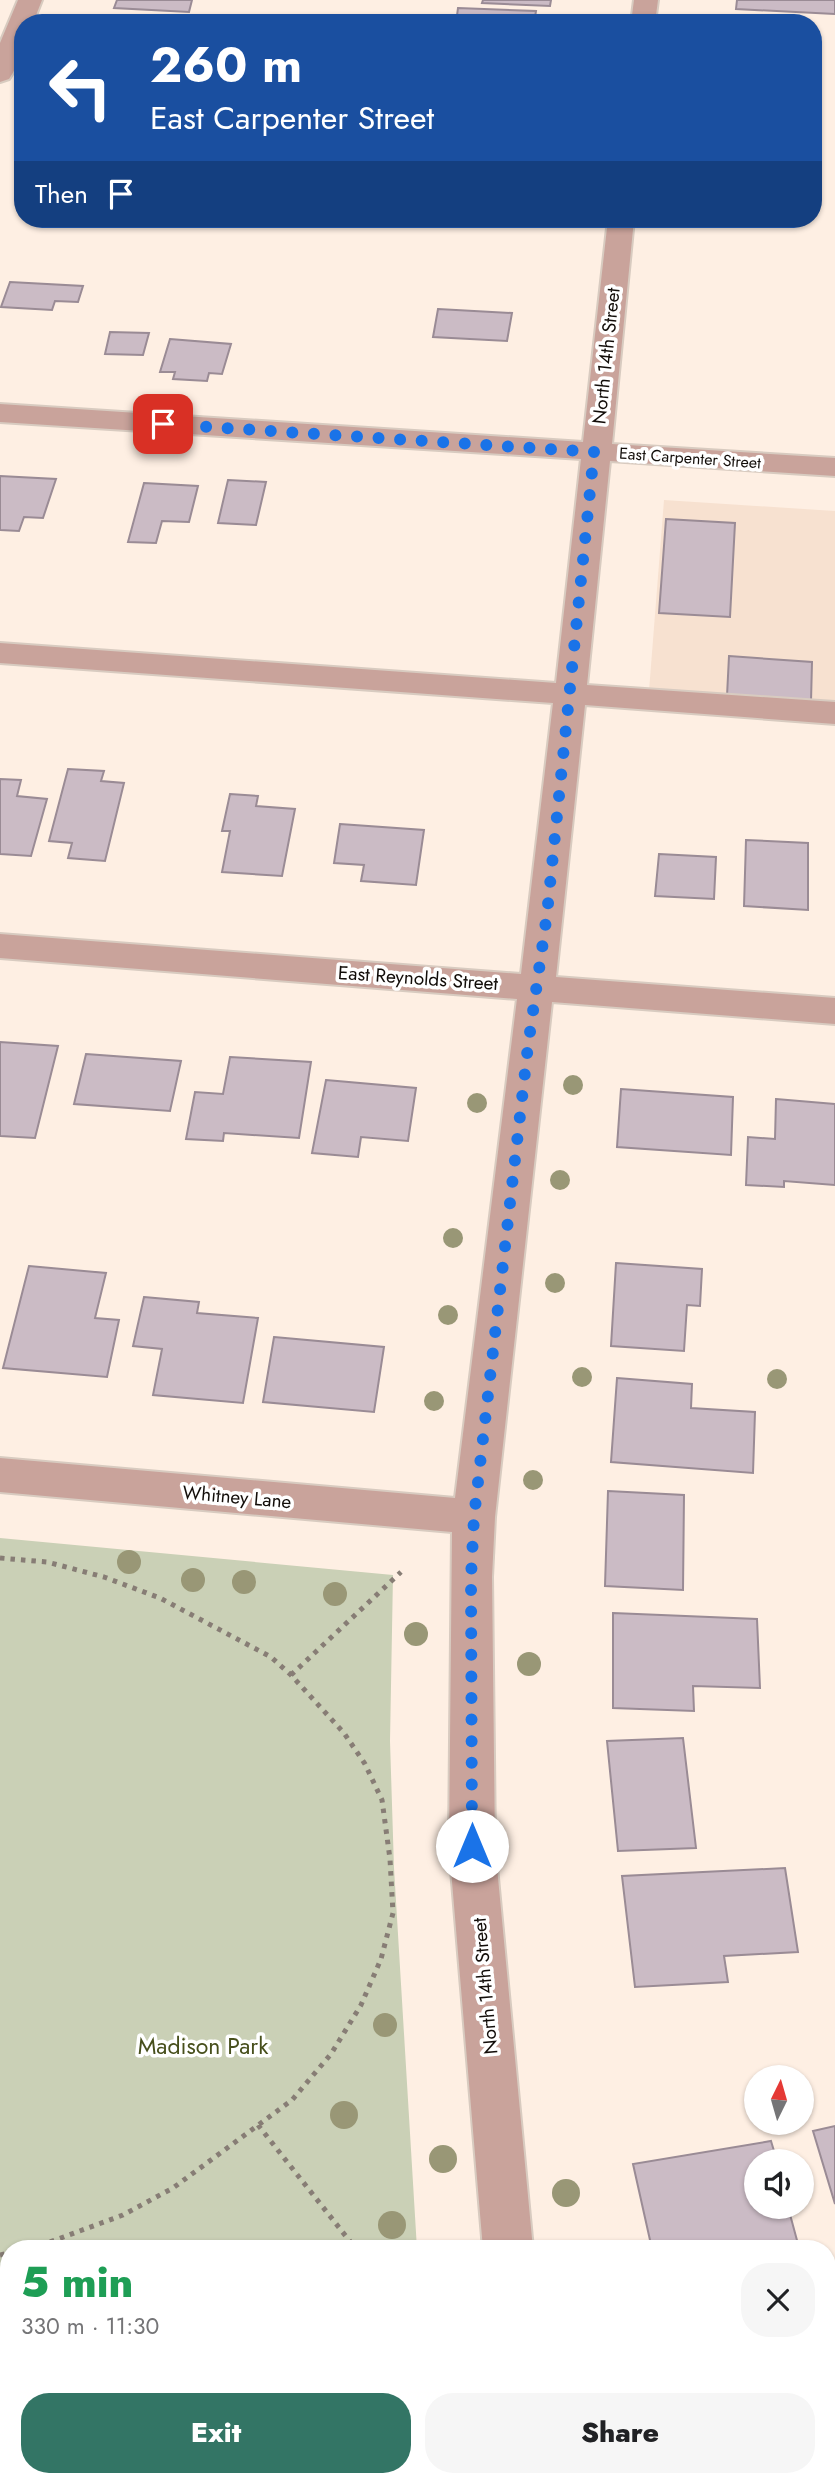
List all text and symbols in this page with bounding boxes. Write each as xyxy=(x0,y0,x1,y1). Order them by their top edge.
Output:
text: 260 m xyxy=(150,30,302,100)
icon: left xyxy=(35,42,126,133)
text: East Carpenter Street xyxy=(150,95,434,141)
text: Then xyxy=(35,175,88,213)
icon: arrive xyxy=(102,175,140,213)
street label: North 14th Street xyxy=(585,286,627,426)
pin xyxy=(133,394,193,454)
icon: arrive xyxy=(144,405,182,443)
street label: East Carpenter Street xyxy=(618,442,762,474)
street label: East Reynolds Street xyxy=(337,959,499,997)
street label: Whitney Lane xyxy=(181,1479,293,1515)
position arrow xyxy=(435,1809,509,1883)
street label: North 14th Street xyxy=(466,1916,504,2055)
park label: Madison Park xyxy=(138,2029,269,2063)
north arrow xyxy=(744,2065,814,2135)
map controls xyxy=(744,2065,814,2219)
button: sound xyxy=(744,2149,814,2219)
text: 5 min xyxy=(21,2252,133,2313)
button: close xyxy=(741,2263,815,2337)
text: 330 m · 11:30 xyxy=(21,2309,159,2343)
button: Exit xyxy=(21,2393,411,2473)
button: Share xyxy=(425,2393,815,2473)

